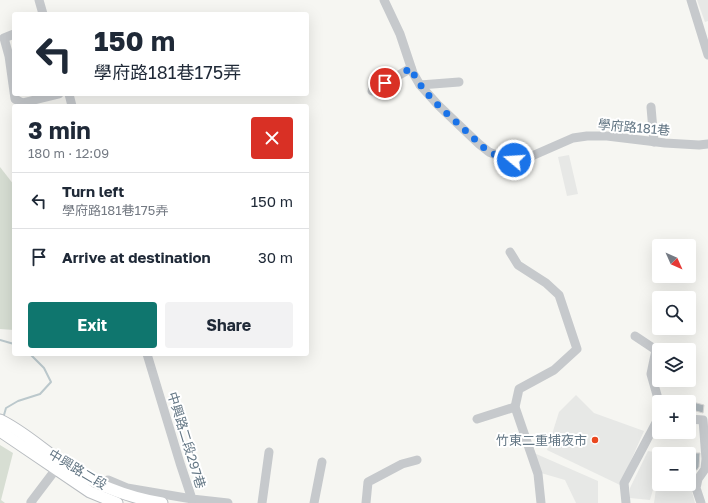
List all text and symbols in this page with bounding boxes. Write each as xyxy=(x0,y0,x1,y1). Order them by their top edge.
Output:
text: 150 m xyxy=(94,24,175,57)
icon: left xyxy=(28,28,80,80)
text: 學府路181巷175弄 xyxy=(94,61,241,83)
pin xyxy=(368,66,402,100)
icon: arrive xyxy=(374,72,396,94)
text: 3 min xyxy=(28,115,91,144)
street label: 學府路181巷 xyxy=(597,116,671,138)
button: close xyxy=(251,117,293,159)
position arrow xyxy=(493,139,535,181)
text: 180 m · 12:09 xyxy=(28,145,109,161)
text: Turn left xyxy=(62,182,124,200)
icon: left xyxy=(28,190,50,212)
text: 150 m xyxy=(251,192,293,210)
text: 學府路181巷175弄 xyxy=(62,202,168,218)
north arrow xyxy=(652,239,696,283)
map controls xyxy=(652,239,696,491)
icon: arrive xyxy=(28,246,50,268)
text: Arrive at destination xyxy=(62,248,211,266)
text: 30 m xyxy=(258,248,293,266)
button: search xyxy=(652,291,696,335)
button: Exit xyxy=(28,302,157,348)
button: Share xyxy=(165,302,293,348)
button: layers xyxy=(652,343,696,387)
street label: 中興路二段297巷 xyxy=(165,390,209,490)
button: + xyxy=(652,395,696,439)
place label: 竹東二重埔夜市 xyxy=(496,432,587,448)
marker: 竹東二重埔夜市 xyxy=(590,435,600,445)
street label: 中興路二段 xyxy=(46,445,110,493)
button: − xyxy=(652,447,696,491)

